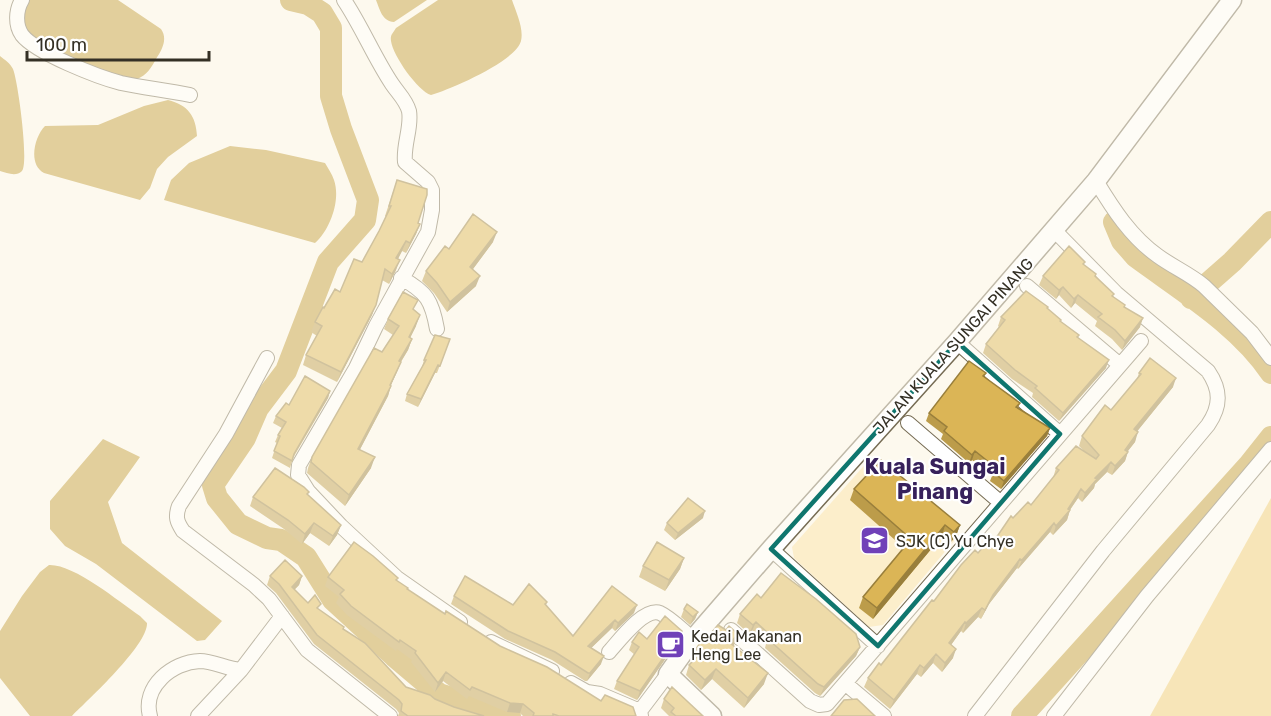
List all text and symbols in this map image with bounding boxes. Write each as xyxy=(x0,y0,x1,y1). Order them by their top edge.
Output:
scale bar xyxy=(27,24,208,62)
text: 100 m xyxy=(36,34,87,56)
street label: JALAN KUALA SUNGAI PINANG xyxy=(869,254,1037,438)
district label: Kuala Sungai Pinang xyxy=(864,453,1006,505)
school or university icon: SJK (C) Yu Chye xyxy=(859,525,891,557)
place label: SJK (C) Yu Chye xyxy=(896,532,1014,551)
place label: Kedai Makanan Heng Lee xyxy=(691,627,802,664)
cafe icon: Kedai Makanan Heng Lee xyxy=(654,629,686,661)

